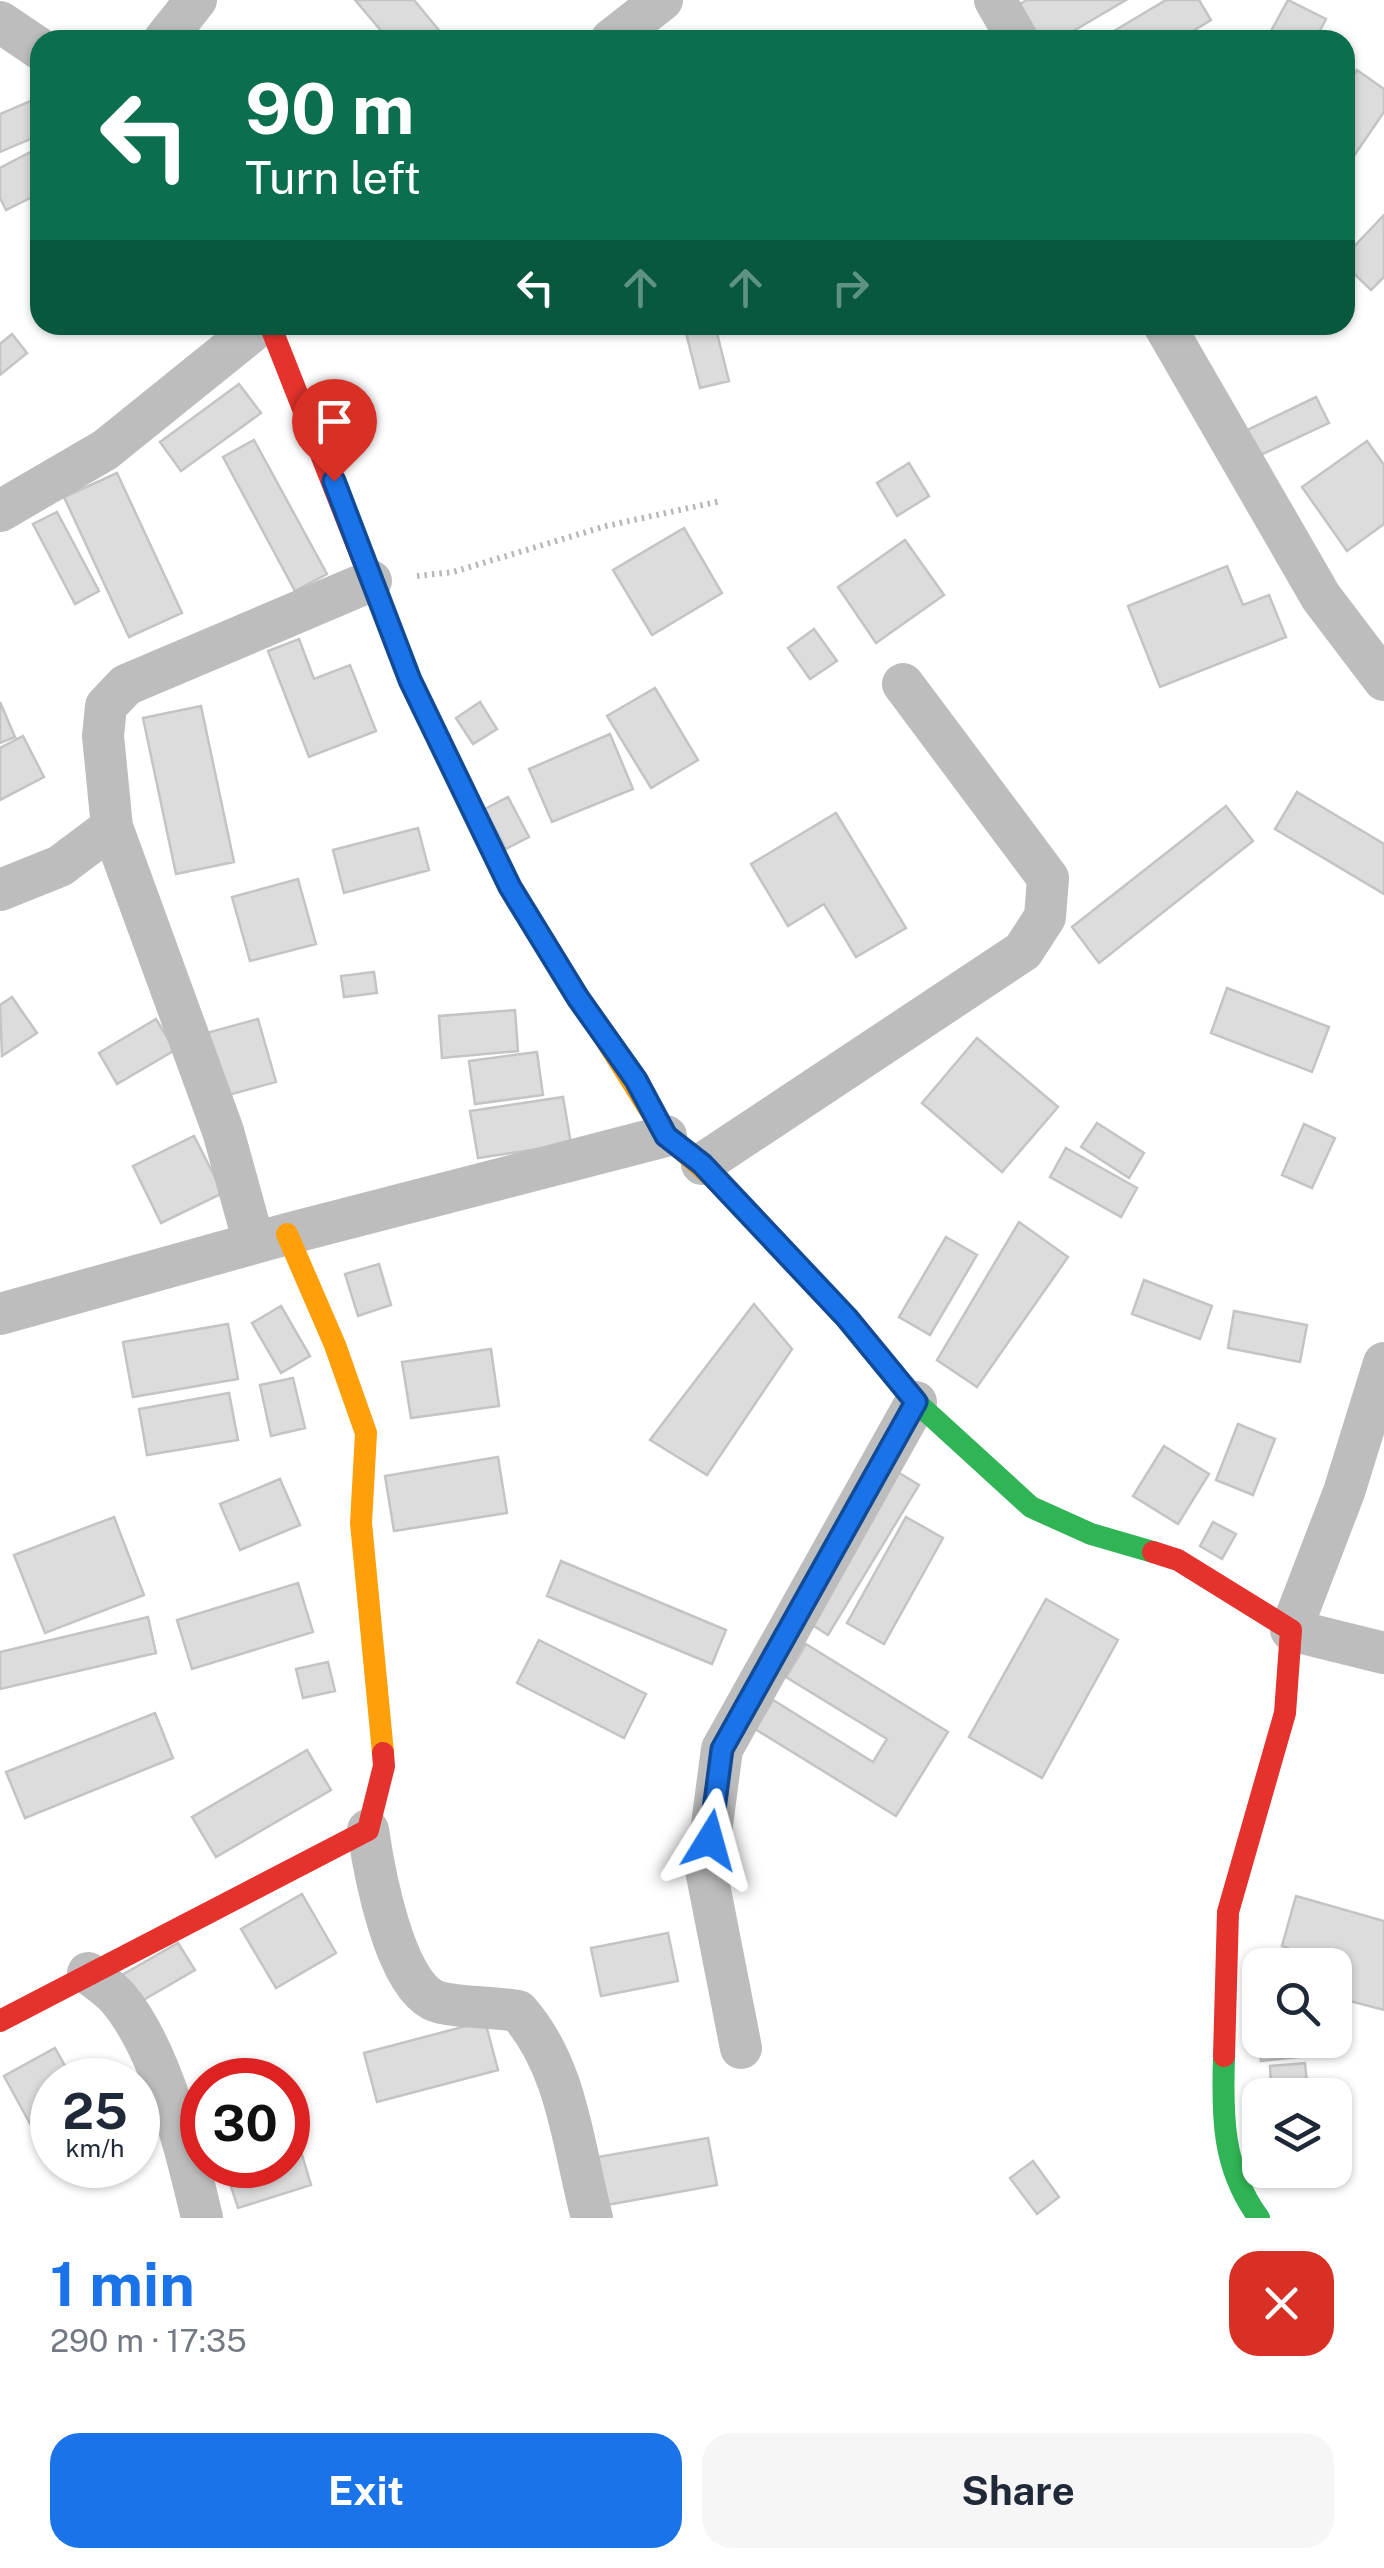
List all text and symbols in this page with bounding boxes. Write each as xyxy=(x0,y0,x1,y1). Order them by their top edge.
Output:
text: 90 m xyxy=(245,67,415,150)
icon: left xyxy=(80,70,210,200)
text: Turn left xyxy=(245,151,421,204)
icon: left xyxy=(508,260,563,315)
icon: ahead xyxy=(613,260,668,315)
icon: ahead xyxy=(718,260,773,315)
icon: right xyxy=(823,260,878,315)
pin xyxy=(292,379,377,482)
icon: arrive xyxy=(307,394,362,449)
position arrow xyxy=(658,1788,762,1892)
map controls xyxy=(1242,1948,1352,2188)
button: search xyxy=(1242,1948,1352,2058)
speed limit sign: 30 xyxy=(180,2058,310,2188)
button: layers xyxy=(1242,2078,1352,2188)
text: 25 xyxy=(62,2081,128,2140)
text: km/h xyxy=(66,2133,124,2163)
text: 1 min xyxy=(50,2249,195,2320)
button: close xyxy=(1229,2251,1334,2356)
text: 290 m · 17:35 xyxy=(50,2322,247,2359)
button: Exit xyxy=(50,2433,682,2548)
button: Share xyxy=(702,2433,1334,2548)

